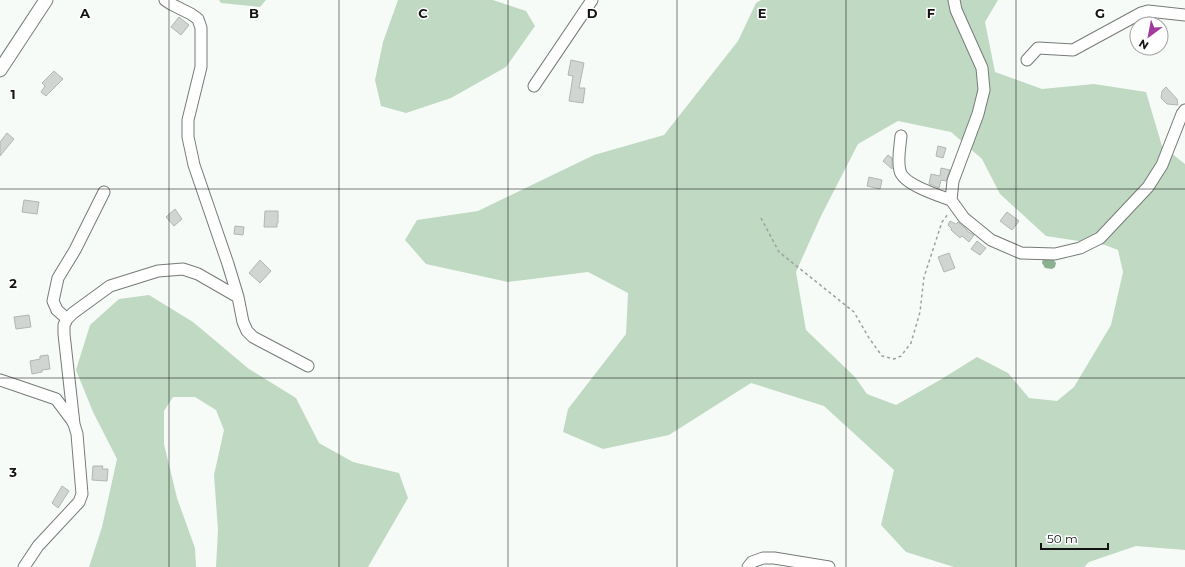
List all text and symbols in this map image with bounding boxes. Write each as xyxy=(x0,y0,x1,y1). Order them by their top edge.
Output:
text: A xyxy=(79,5,91,21)
text: B xyxy=(249,5,259,21)
text: C xyxy=(418,5,428,21)
text: D xyxy=(587,5,598,21)
text: E xyxy=(758,5,767,21)
text: F xyxy=(927,5,935,21)
text: G xyxy=(1095,5,1105,21)
north arrow xyxy=(1129,16,1169,56)
text: N xyxy=(1136,36,1151,53)
text: 1 xyxy=(10,86,16,102)
text: 2 xyxy=(9,275,17,291)
text: 3 xyxy=(8,464,17,480)
scale bar xyxy=(1041,525,1108,551)
text: 50 m xyxy=(1047,531,1078,546)

